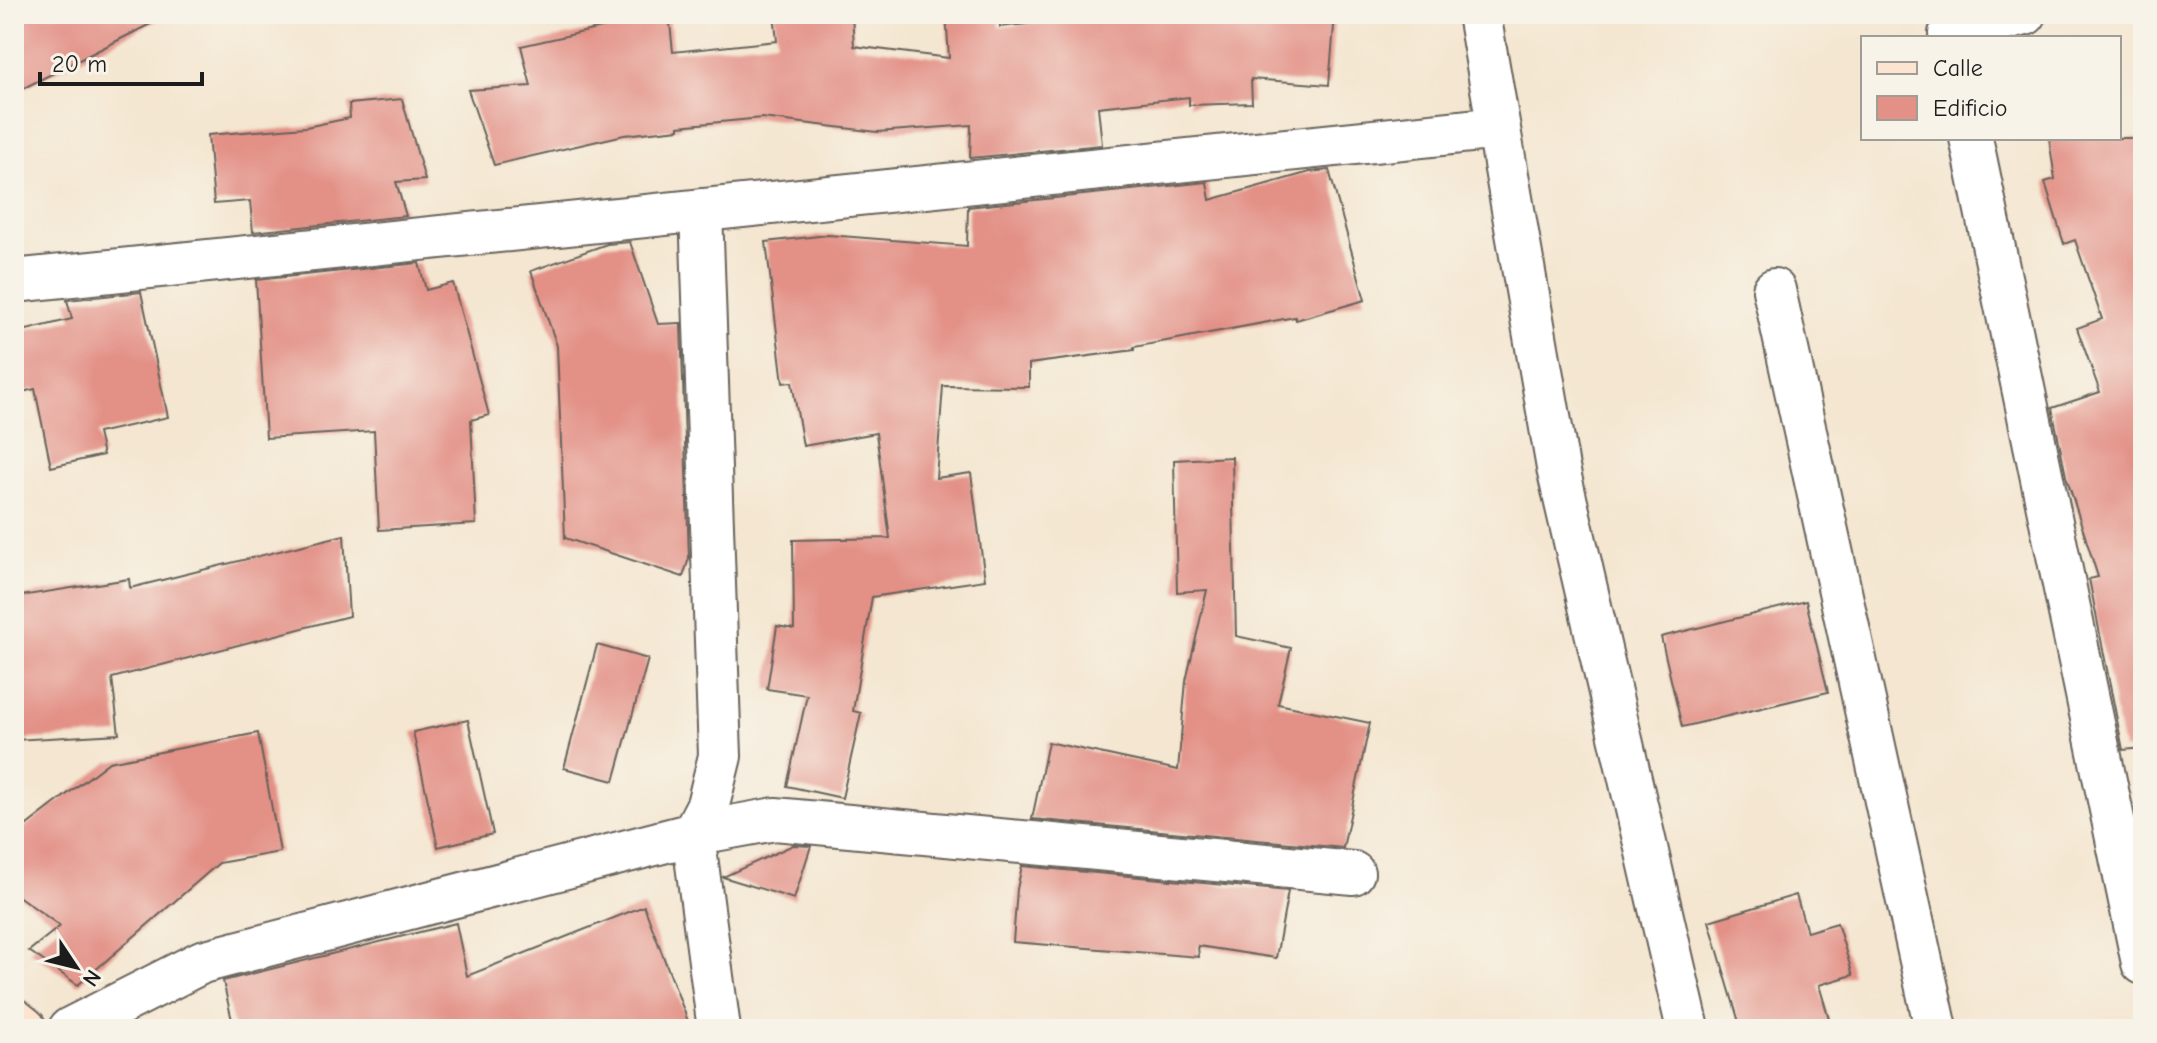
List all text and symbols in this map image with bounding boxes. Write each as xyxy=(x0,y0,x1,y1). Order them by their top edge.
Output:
scale bar xyxy=(40,36,202,86)
legend xyxy=(1861,36,2121,140)
text: 20 m xyxy=(52,50,107,78)
text: Calle xyxy=(1933,54,1983,82)
text: Edificio xyxy=(1933,94,2008,122)
north arrow xyxy=(36,927,116,1007)
text: N xyxy=(77,965,106,991)

